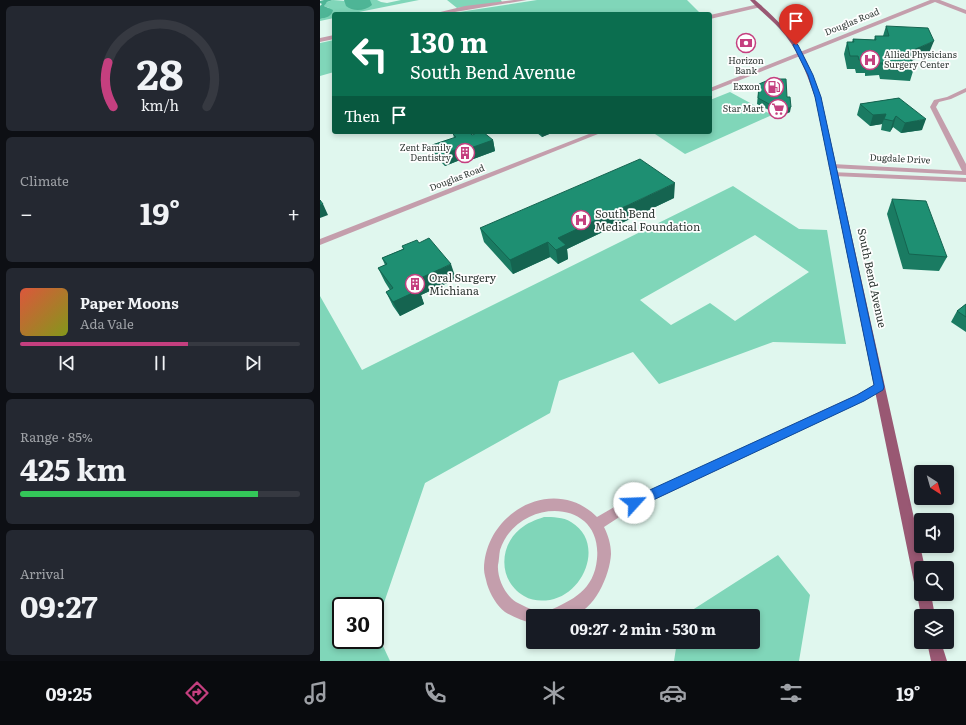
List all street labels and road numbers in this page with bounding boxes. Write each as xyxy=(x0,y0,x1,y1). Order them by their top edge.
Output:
street label: Douglas Road xyxy=(822,3,882,38)
street label: Dugdale Drive xyxy=(869,149,931,167)
street label: Douglas Road xyxy=(427,160,487,194)
street label: South Bend Avenue xyxy=(855,227,891,329)

